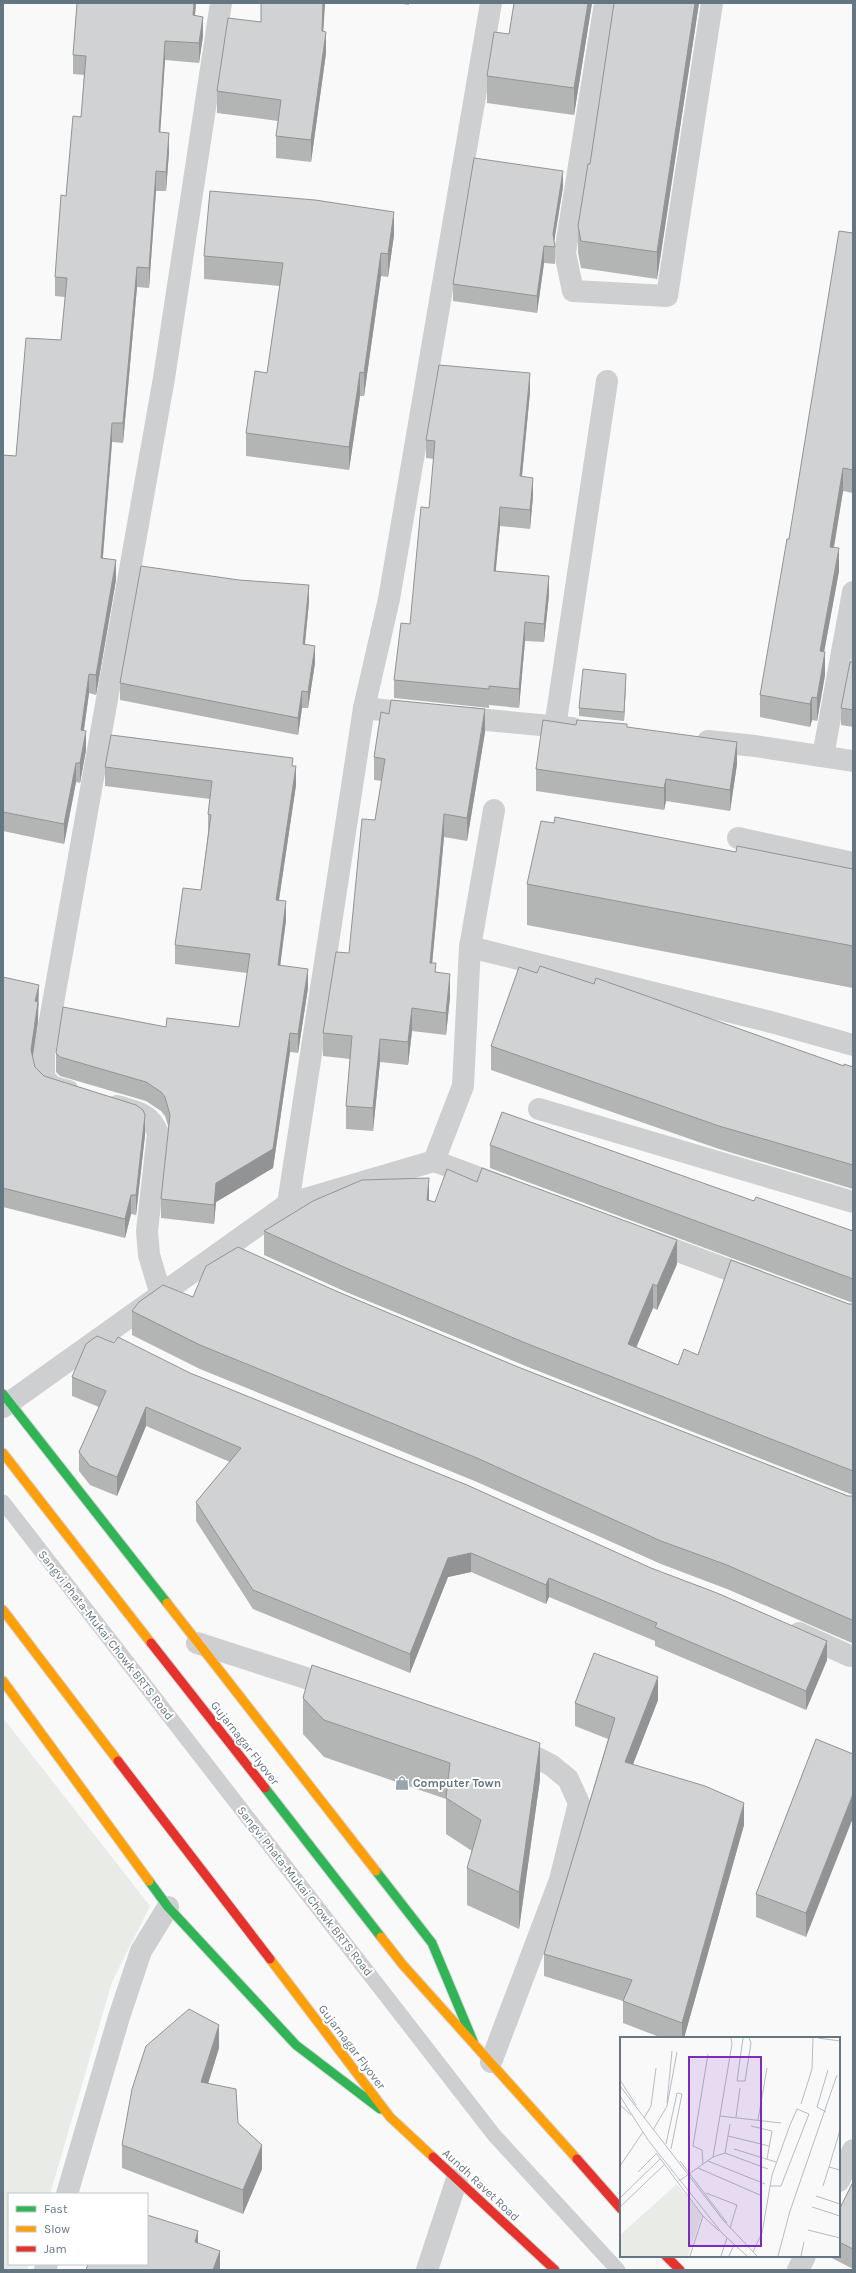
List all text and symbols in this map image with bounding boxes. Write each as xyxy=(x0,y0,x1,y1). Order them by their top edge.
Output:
street label: Sangvi Phata-Mukai Chowk BRTS Road xyxy=(35,1547,177,1723)
street label: Gujarnagar Flyover xyxy=(208,1698,282,1788)
shop icon: Computer Town xyxy=(394,1775,410,1791)
place label: Computer Town xyxy=(413,1776,501,1790)
street label: Sangvi Phata-Mukai Chowk BRTS Road xyxy=(234,1803,376,1979)
street label: Gujarnagar Flyover xyxy=(316,2002,389,2093)
inset map xyxy=(620,2037,840,2257)
street label: Aundh Ravet Road xyxy=(440,2146,522,2224)
legend xyxy=(8,2193,148,2265)
text: Fast xyxy=(44,2202,68,2216)
text: Slow xyxy=(44,2222,70,2236)
text: Jam xyxy=(44,2242,67,2256)

